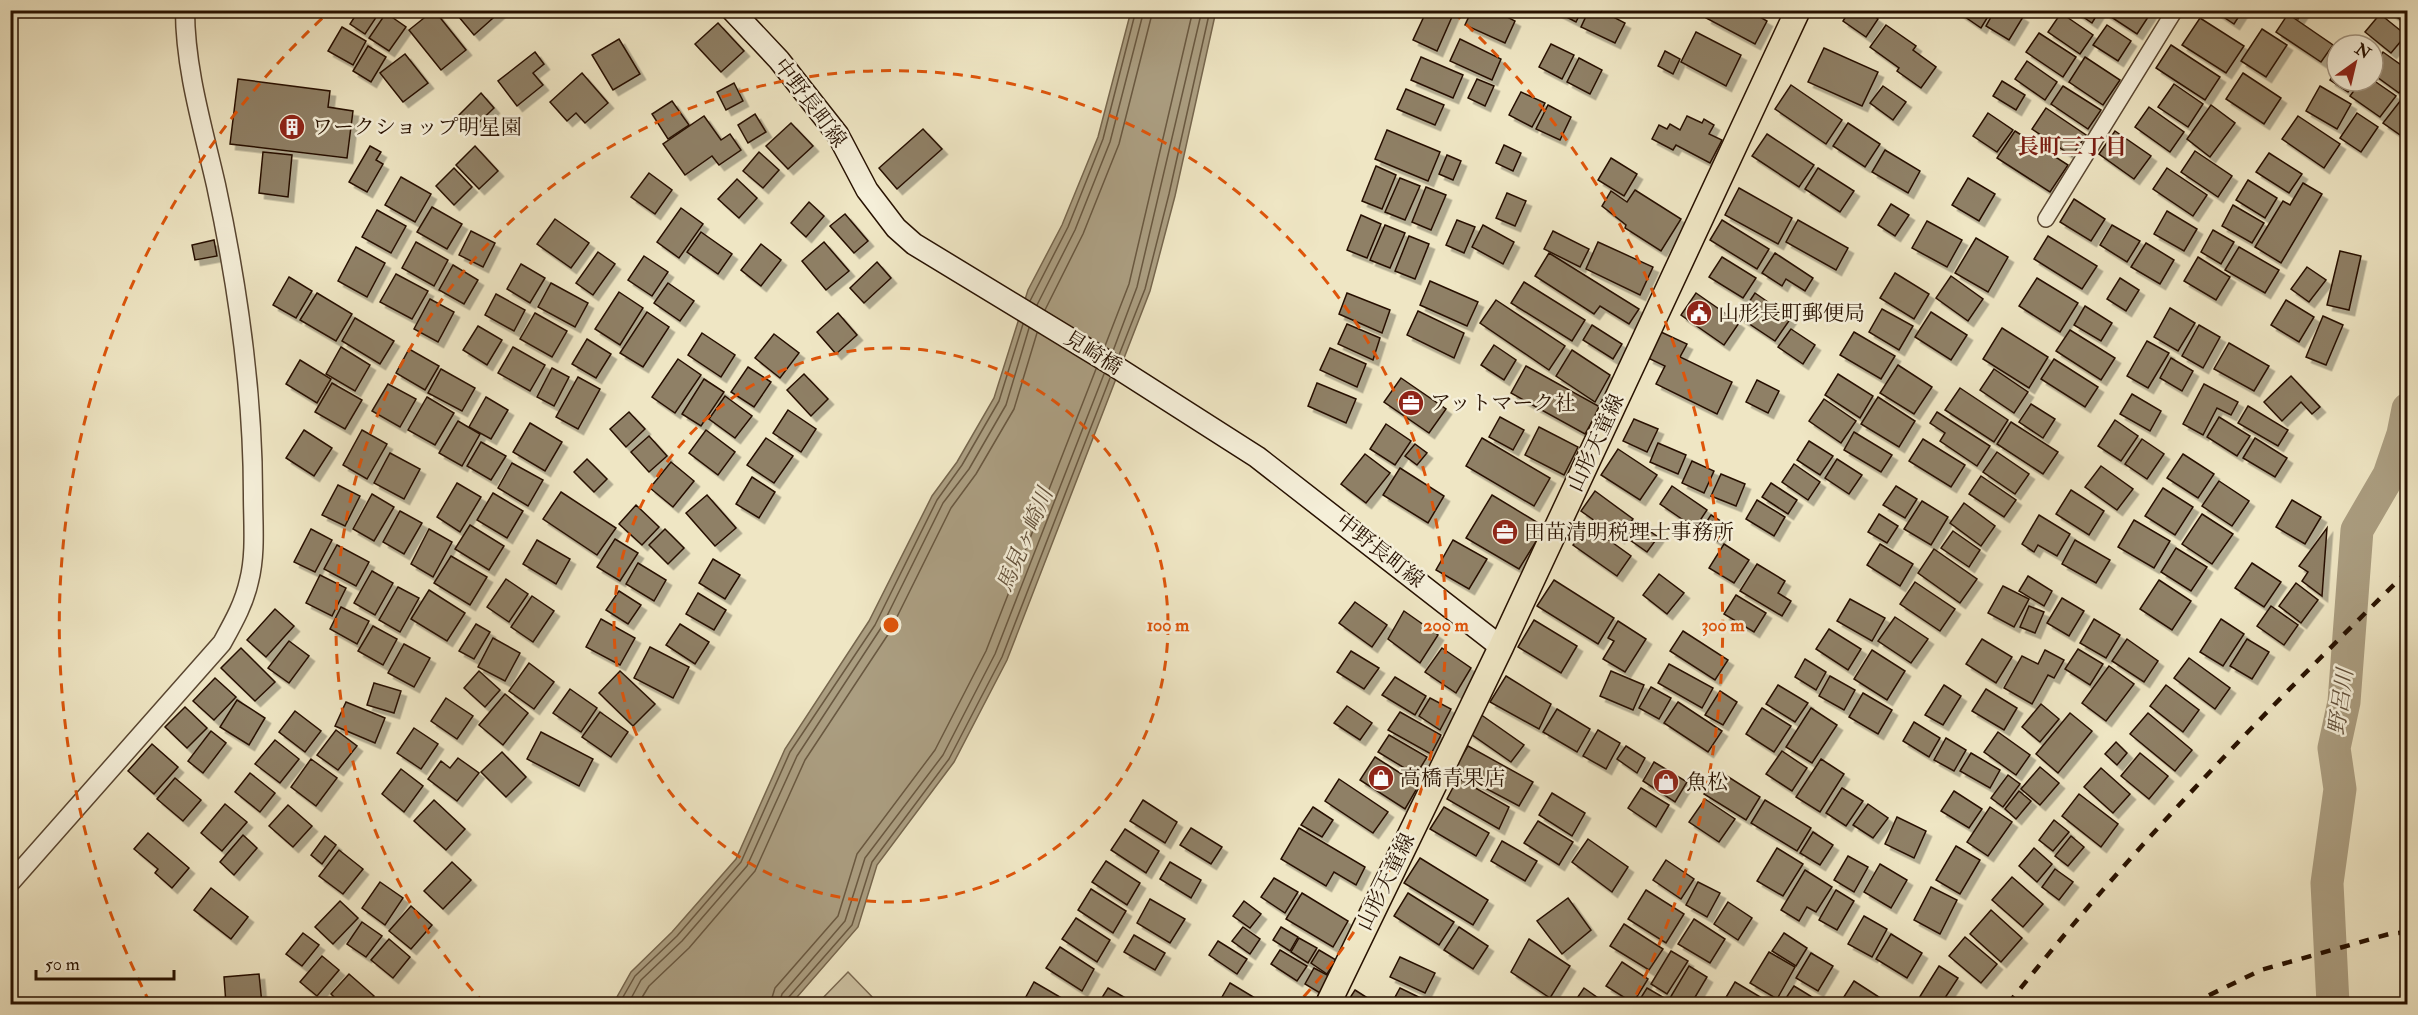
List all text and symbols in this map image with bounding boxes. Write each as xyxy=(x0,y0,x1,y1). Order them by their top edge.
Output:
north arrow xyxy=(2325,33,2385,93)
text: N xyxy=(2350,39,2375,64)
street label: 中野長町線 xyxy=(768,53,852,153)
building icon: ワークショップ明星園 xyxy=(277,112,307,142)
place label: ワークショップ明星園 xyxy=(312,114,522,141)
district label: 長町三丁目 xyxy=(2017,133,2127,161)
public building icon: 山形長町郵便局 xyxy=(1684,298,1714,328)
place label: 山形長町郵便局 xyxy=(1718,300,1865,327)
street label: 見崎橋 xyxy=(1059,325,1127,381)
office icon: アットマーク社 xyxy=(1396,388,1426,418)
place label: アットマーク社 xyxy=(1430,390,1576,417)
street label: 山形天童線 xyxy=(1562,390,1630,496)
water label: 馬見ヶ崎川 xyxy=(991,482,1060,596)
street label: 中野長町線 xyxy=(1330,508,1430,594)
office icon: 田苗清明税理士事務所 xyxy=(1490,517,1520,547)
place label: 田苗清明税理士事務所 xyxy=(1524,519,1734,546)
text: 100 m xyxy=(1147,614,1190,637)
text: 200 m xyxy=(1423,614,1470,637)
text: 300 m xyxy=(1701,614,1746,637)
centre of rings xyxy=(881,615,901,635)
water label: 野呂川 xyxy=(2323,665,2360,737)
shop icon: 高橋青果店 xyxy=(1366,763,1396,793)
place label: 高橋青果店 xyxy=(1400,765,1505,792)
shop icon: 魚松 xyxy=(1651,767,1681,797)
place label: 魚松 xyxy=(1686,769,1728,796)
street label: 山形天童線 xyxy=(1351,829,1421,935)
scale bar xyxy=(36,943,174,981)
text: 50 m xyxy=(45,953,80,976)

